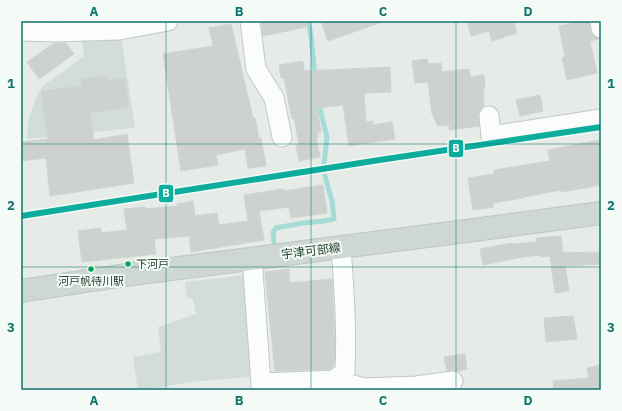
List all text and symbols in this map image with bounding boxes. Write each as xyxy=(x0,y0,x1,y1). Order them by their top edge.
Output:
text: A xyxy=(90,3,99,20)
text: B xyxy=(235,3,244,20)
text: C xyxy=(379,3,388,20)
text: D xyxy=(523,3,533,20)
text: 1 xyxy=(7,75,15,92)
text: 1 xyxy=(607,75,615,92)
line badge: B xyxy=(448,139,464,158)
text: B xyxy=(452,141,460,155)
line badge: B xyxy=(158,184,174,203)
text: B xyxy=(162,186,170,200)
text: 2 xyxy=(7,197,15,214)
text: 2 xyxy=(607,197,615,214)
street label: 宇津可部線 xyxy=(280,239,342,262)
place label: 下河戸 xyxy=(136,257,169,271)
marker: 下河戸 xyxy=(123,259,133,269)
marker: 河戸帆待川駅 xyxy=(86,264,96,274)
place label: 河戸帆待川駅 xyxy=(58,274,124,288)
text: 3 xyxy=(7,319,15,336)
text: 3 xyxy=(607,319,615,336)
text: A xyxy=(90,392,99,409)
text: B xyxy=(235,392,244,409)
text: C xyxy=(379,392,388,409)
text: D xyxy=(523,392,533,409)

